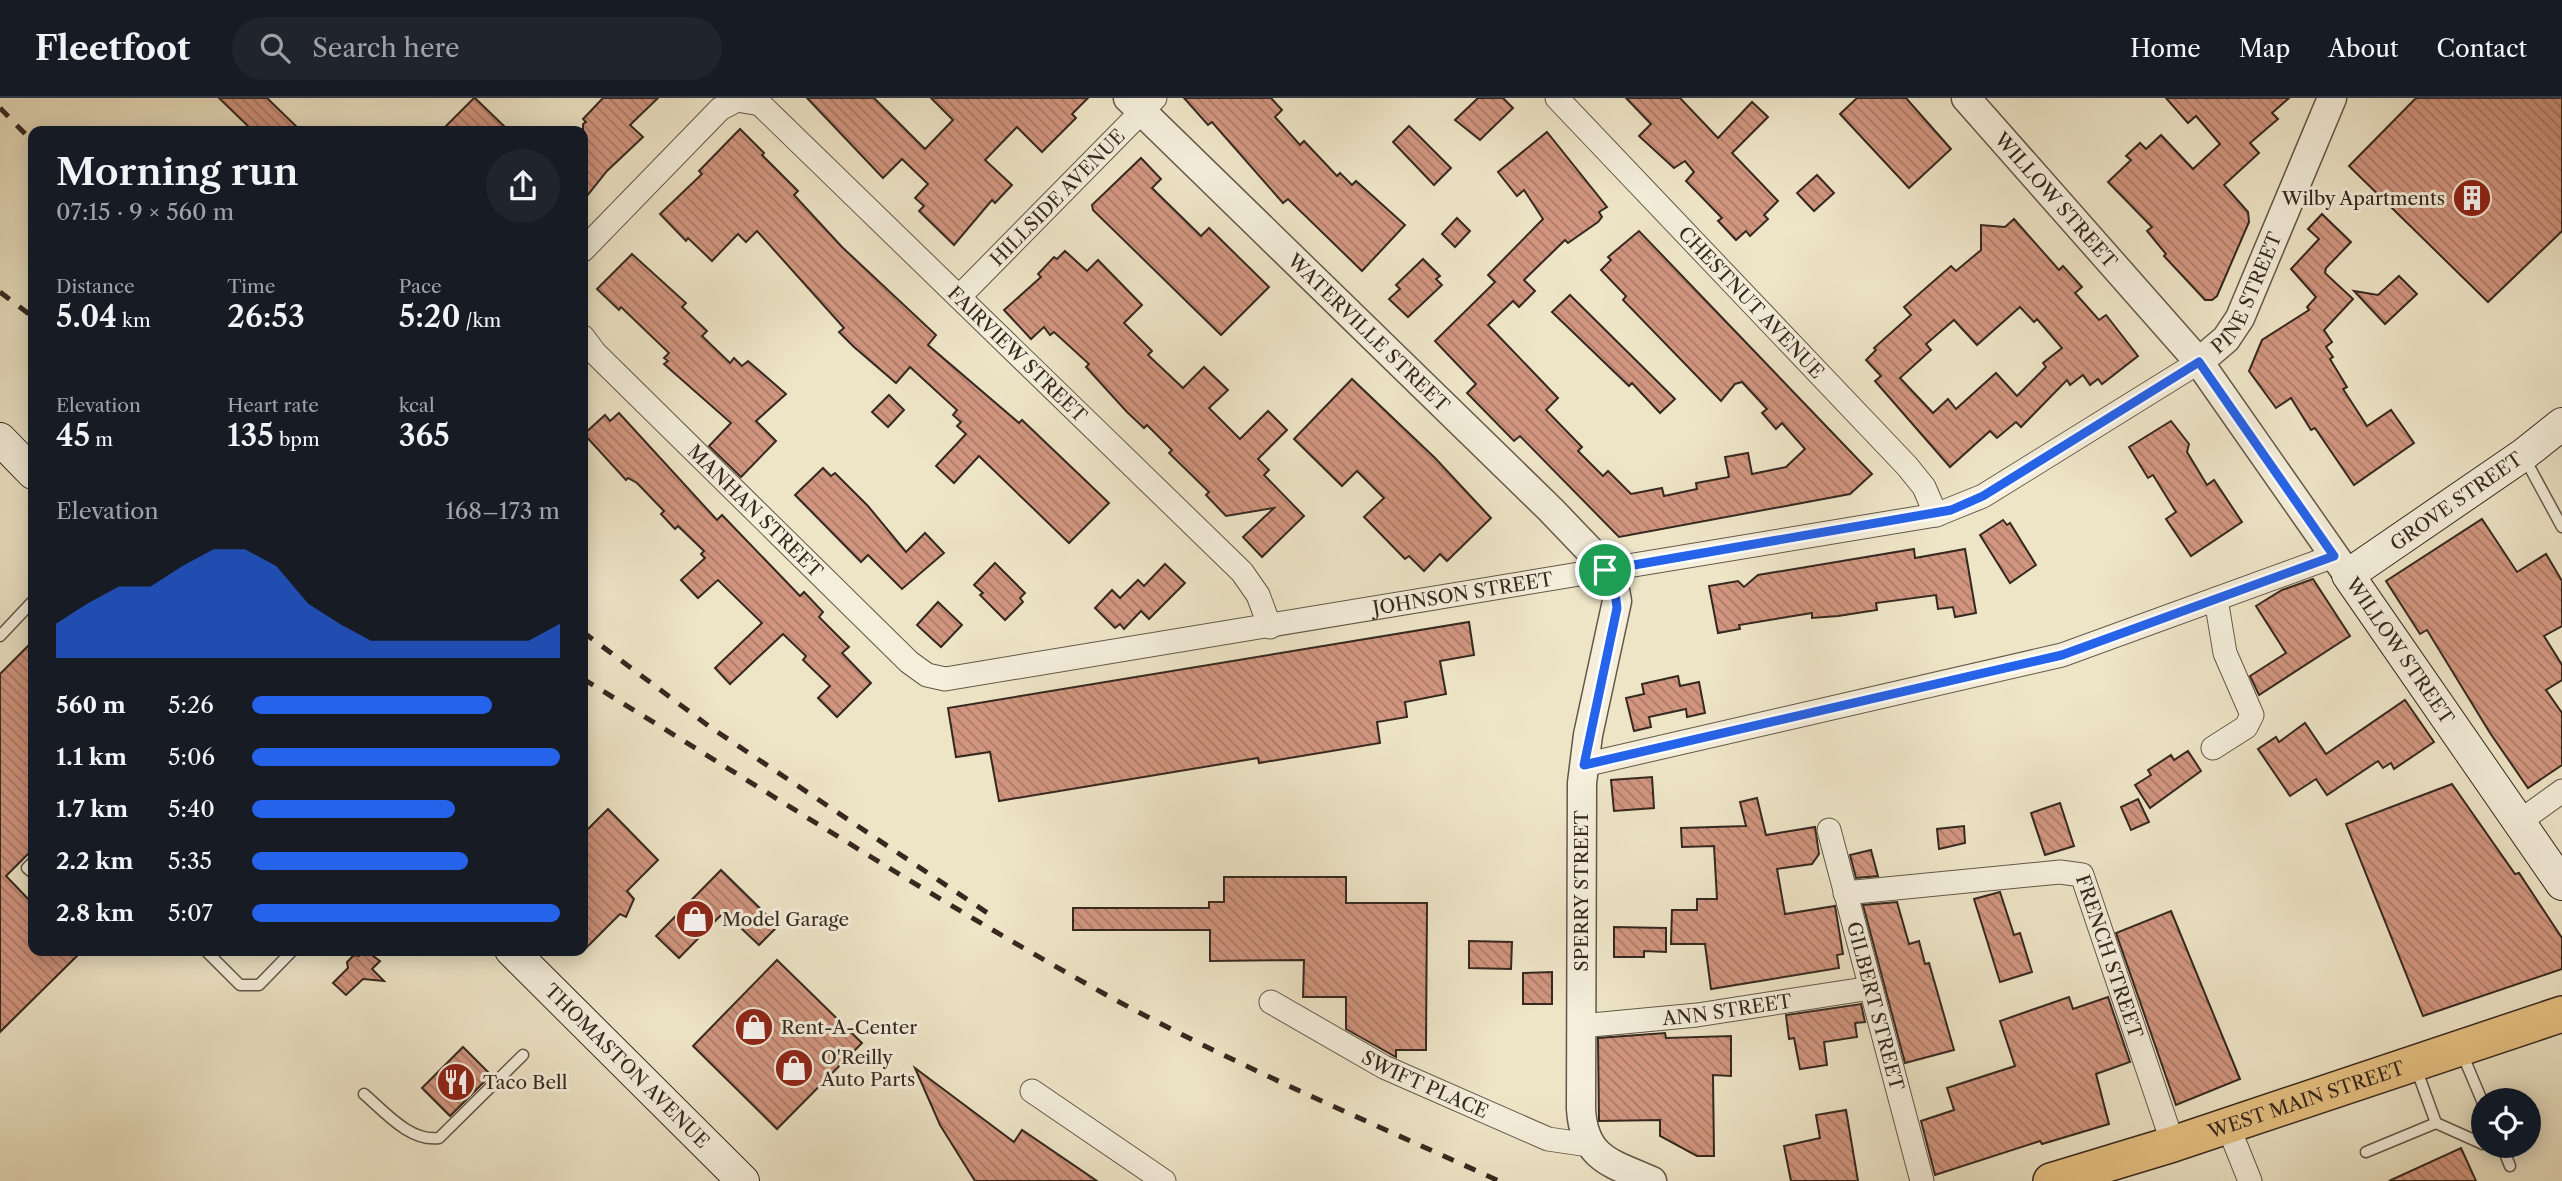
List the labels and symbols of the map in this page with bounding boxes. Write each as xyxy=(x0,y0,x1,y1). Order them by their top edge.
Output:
street label: HILLSIDE AVENUE xyxy=(985,125,1130,271)
street label: WILLOW STREET xyxy=(1989,127,2122,273)
building icon: Wilby Apartments xyxy=(2451,177,2493,219)
place label: Wilby Apartments xyxy=(2281,187,2445,210)
street label: CHESTNUT AVENUE xyxy=(1673,222,1829,383)
street label: PINE STREET xyxy=(2207,228,2287,359)
street label: WATERVILLE STREET xyxy=(1282,248,1454,417)
street label: FAIRVIEW STREET xyxy=(943,282,1092,427)
street label: MANHAN STREET xyxy=(683,440,828,583)
street label: GROVE STREET xyxy=(2386,447,2527,556)
pin xyxy=(1575,540,1635,600)
street label: JOHNSON STREET xyxy=(1368,567,1555,621)
street label: WILLOW STREET xyxy=(2341,572,2459,729)
street label: SPERRY STREET xyxy=(1570,809,1593,972)
street label: FRENCH STREET xyxy=(2071,872,2148,1042)
shop icon: Model Garage xyxy=(674,898,716,940)
place label: Model Garage xyxy=(722,908,849,931)
street label: GILBERT STREET xyxy=(1842,919,1909,1094)
street label: THOMASTON AVENUE xyxy=(540,979,714,1153)
street label: ANN STREET xyxy=(1660,989,1794,1030)
shop icon: Rent-A-Center xyxy=(733,1006,775,1048)
place label: Rent-A-Center xyxy=(781,1016,917,1039)
place label: O'Reilly Auto Parts xyxy=(820,1046,915,1091)
street label: SWIFT PLACE xyxy=(1357,1046,1492,1123)
shop icon: O'Reilly Auto Parts xyxy=(773,1047,815,1089)
street label: WEST MAIN STREET xyxy=(2204,1056,2408,1144)
restaurant icon: Taco Bell xyxy=(435,1061,477,1103)
place label: Taco Bell xyxy=(483,1071,568,1094)

